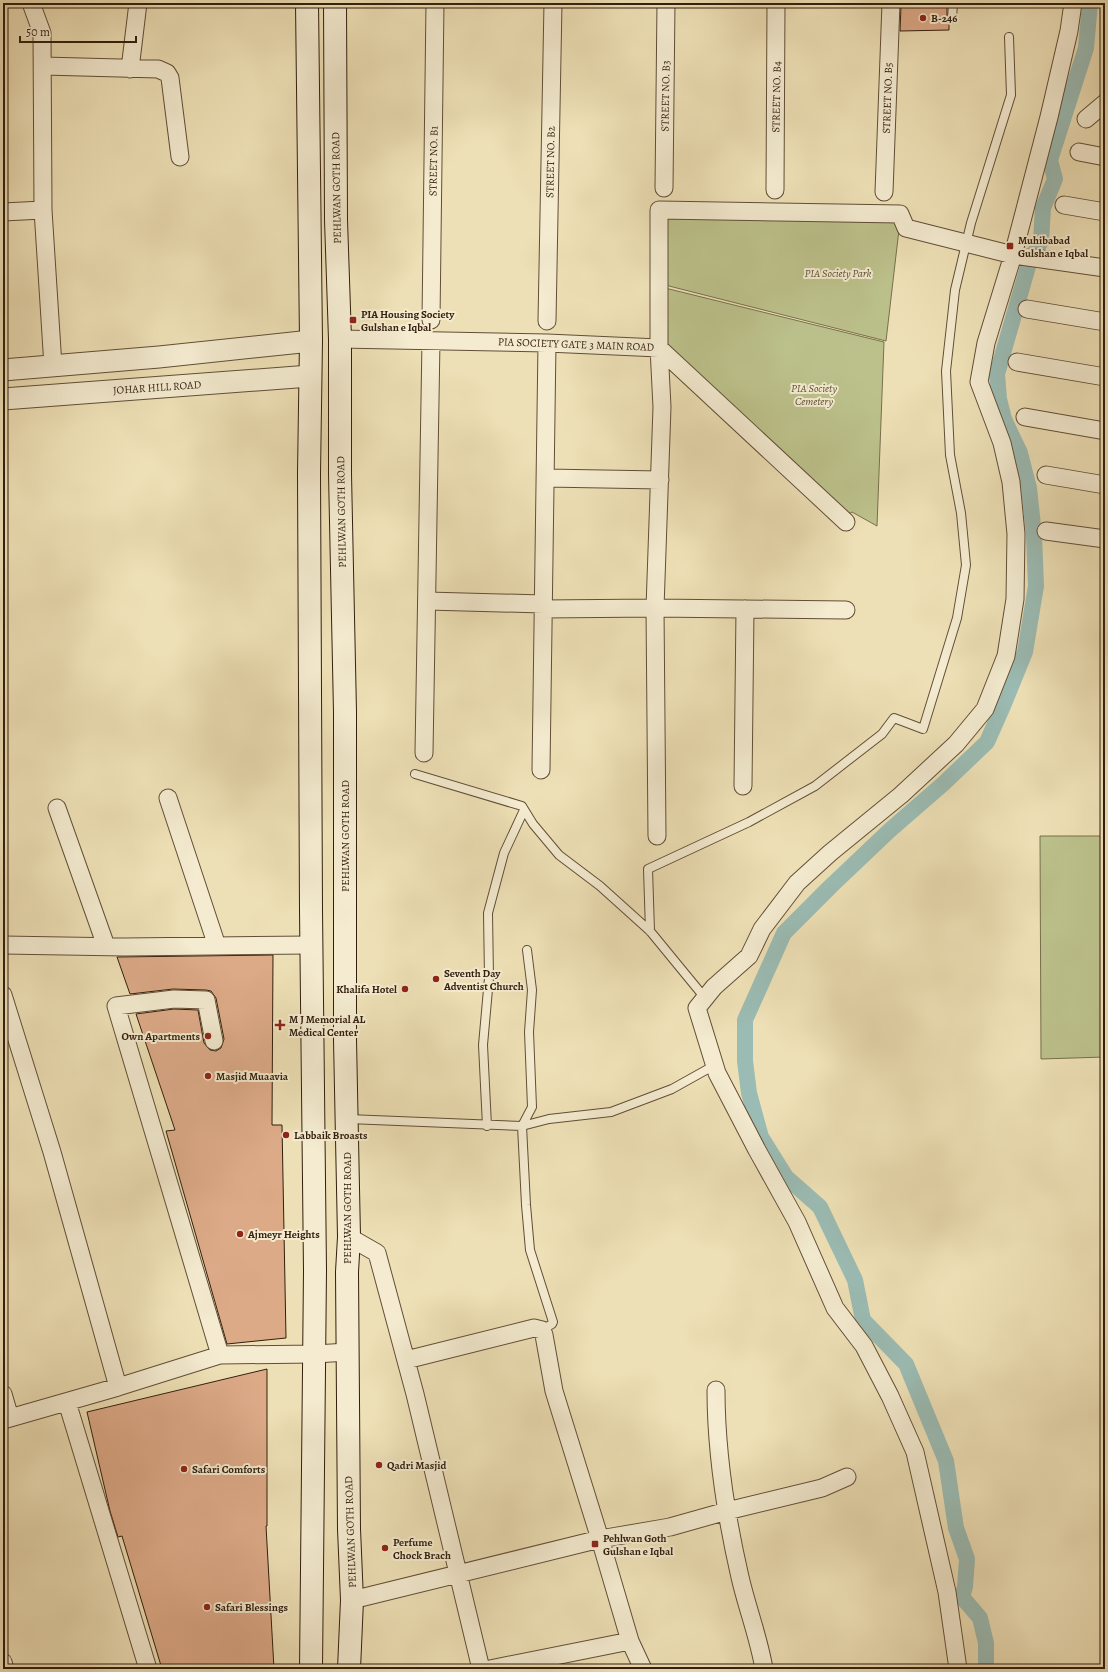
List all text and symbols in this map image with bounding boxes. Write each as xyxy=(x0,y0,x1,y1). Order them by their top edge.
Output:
place label: B-246 xyxy=(931,11,957,26)
marker: B-246 xyxy=(918,13,928,23)
scale bar xyxy=(20,18,136,44)
text: 50 m xyxy=(26,24,50,40)
street label: STREET NO. B3 xyxy=(657,60,674,132)
street label: STREET NO. B4 xyxy=(768,61,785,133)
street label: STREET NO. B5 xyxy=(879,62,896,134)
street label: STREET NO. B1 xyxy=(425,125,442,196)
street label: STREET NO. B2 xyxy=(542,126,559,198)
street label: PEHLWAN GOTH ROAD xyxy=(328,132,345,244)
place label: Muhibabad Gulshan e Iqbal xyxy=(1018,233,1088,261)
marker: Muhibabad Gulshan e Iqbal xyxy=(1005,241,1015,251)
park label: PIA Society Park xyxy=(805,266,872,281)
place label: PIA Housing Society Gulshan e Iqbal xyxy=(361,307,455,335)
marker: PIA Housing Society Gulshan e Iqbal xyxy=(348,315,358,325)
street label: PIA SOCIETY GATE 3 MAIN ROAD xyxy=(498,334,655,355)
street label: JOHAR HILL ROAD xyxy=(112,377,202,398)
park label: PIA Society Cemetery xyxy=(791,381,837,409)
street label: PEHLWAN GOTH ROAD xyxy=(333,456,350,568)
street label: PEHLWAN GOTH ROAD xyxy=(338,780,353,892)
place label: Seventh Day Adventist Church xyxy=(443,966,524,994)
marker: Seventh Day Adventist Church xyxy=(431,974,441,984)
place label: Khalifa Hotel xyxy=(336,982,397,997)
marker: Khalifa Hotel xyxy=(400,984,410,994)
place label: M J Memorial AL Medical Center xyxy=(289,1012,366,1040)
marker: M J Memorial AL Medical Center xyxy=(274,1019,286,1031)
place label: Own Apartments xyxy=(122,1029,201,1044)
marker: Own Apartments xyxy=(203,1031,213,1041)
place label: Masjid Muaavia xyxy=(216,1069,289,1084)
marker: Masjid Muaavia xyxy=(203,1071,213,1081)
place label: Labbaik Broasts xyxy=(294,1128,368,1143)
marker: Labbaik Broasts xyxy=(281,1130,291,1140)
street label: PEHLWAN GOTH ROAD xyxy=(340,1152,355,1264)
place label: Ajmeyr Heights xyxy=(247,1227,320,1242)
marker: Ajmeyr Heights xyxy=(235,1229,245,1239)
place label: Qadri Masjid xyxy=(387,1458,446,1473)
marker: Qadri Masjid xyxy=(374,1460,384,1470)
place label: Safari Comforts xyxy=(192,1462,266,1477)
marker: Safari Comforts xyxy=(179,1464,189,1474)
street label: PEHLWAN GOTH ROAD xyxy=(341,1476,360,1588)
place label: Pehlwan Goth Gulshan e Iqbal xyxy=(603,1531,673,1559)
place label: Perfume Chock Brach xyxy=(393,1535,451,1563)
marker: Pehlwan Goth Gulshan e Iqbal xyxy=(590,1539,600,1549)
marker: Perfume Chock Brach xyxy=(380,1543,390,1553)
place label: Safari Blessings xyxy=(215,1600,289,1615)
marker: Safari Blessings xyxy=(202,1602,212,1612)

